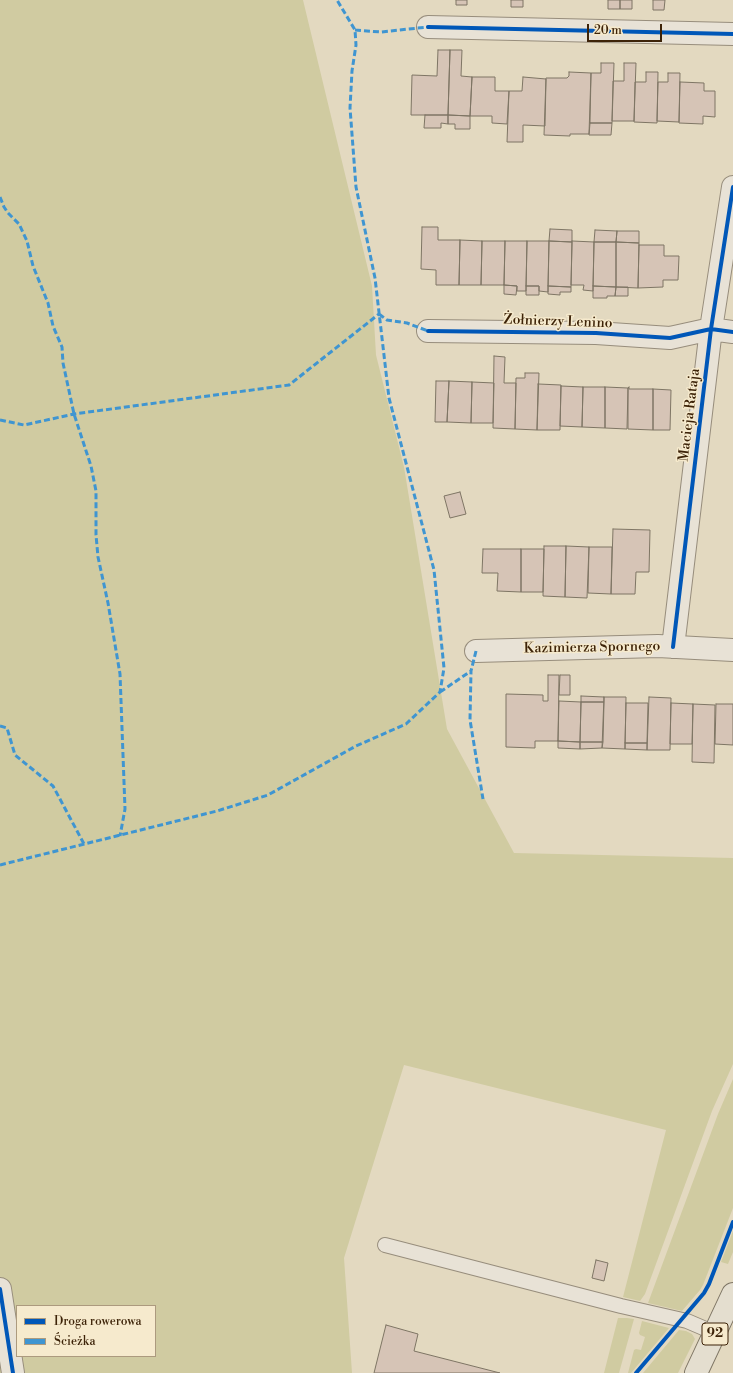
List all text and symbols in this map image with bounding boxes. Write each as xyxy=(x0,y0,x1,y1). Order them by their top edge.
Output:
scale bar xyxy=(589,16,664,42)
text: 20 m xyxy=(594,23,622,38)
street label: Żołnierzy Lenino xyxy=(503,312,613,332)
street label: Macieja Rataja xyxy=(676,367,704,463)
street label: Kazimierza Spornego xyxy=(524,638,660,658)
legend xyxy=(16,1305,156,1357)
text: Droga rowerowa xyxy=(54,1314,142,1329)
road number: 92 xyxy=(702,1323,728,1345)
text: Ścieżka xyxy=(54,1334,95,1349)

